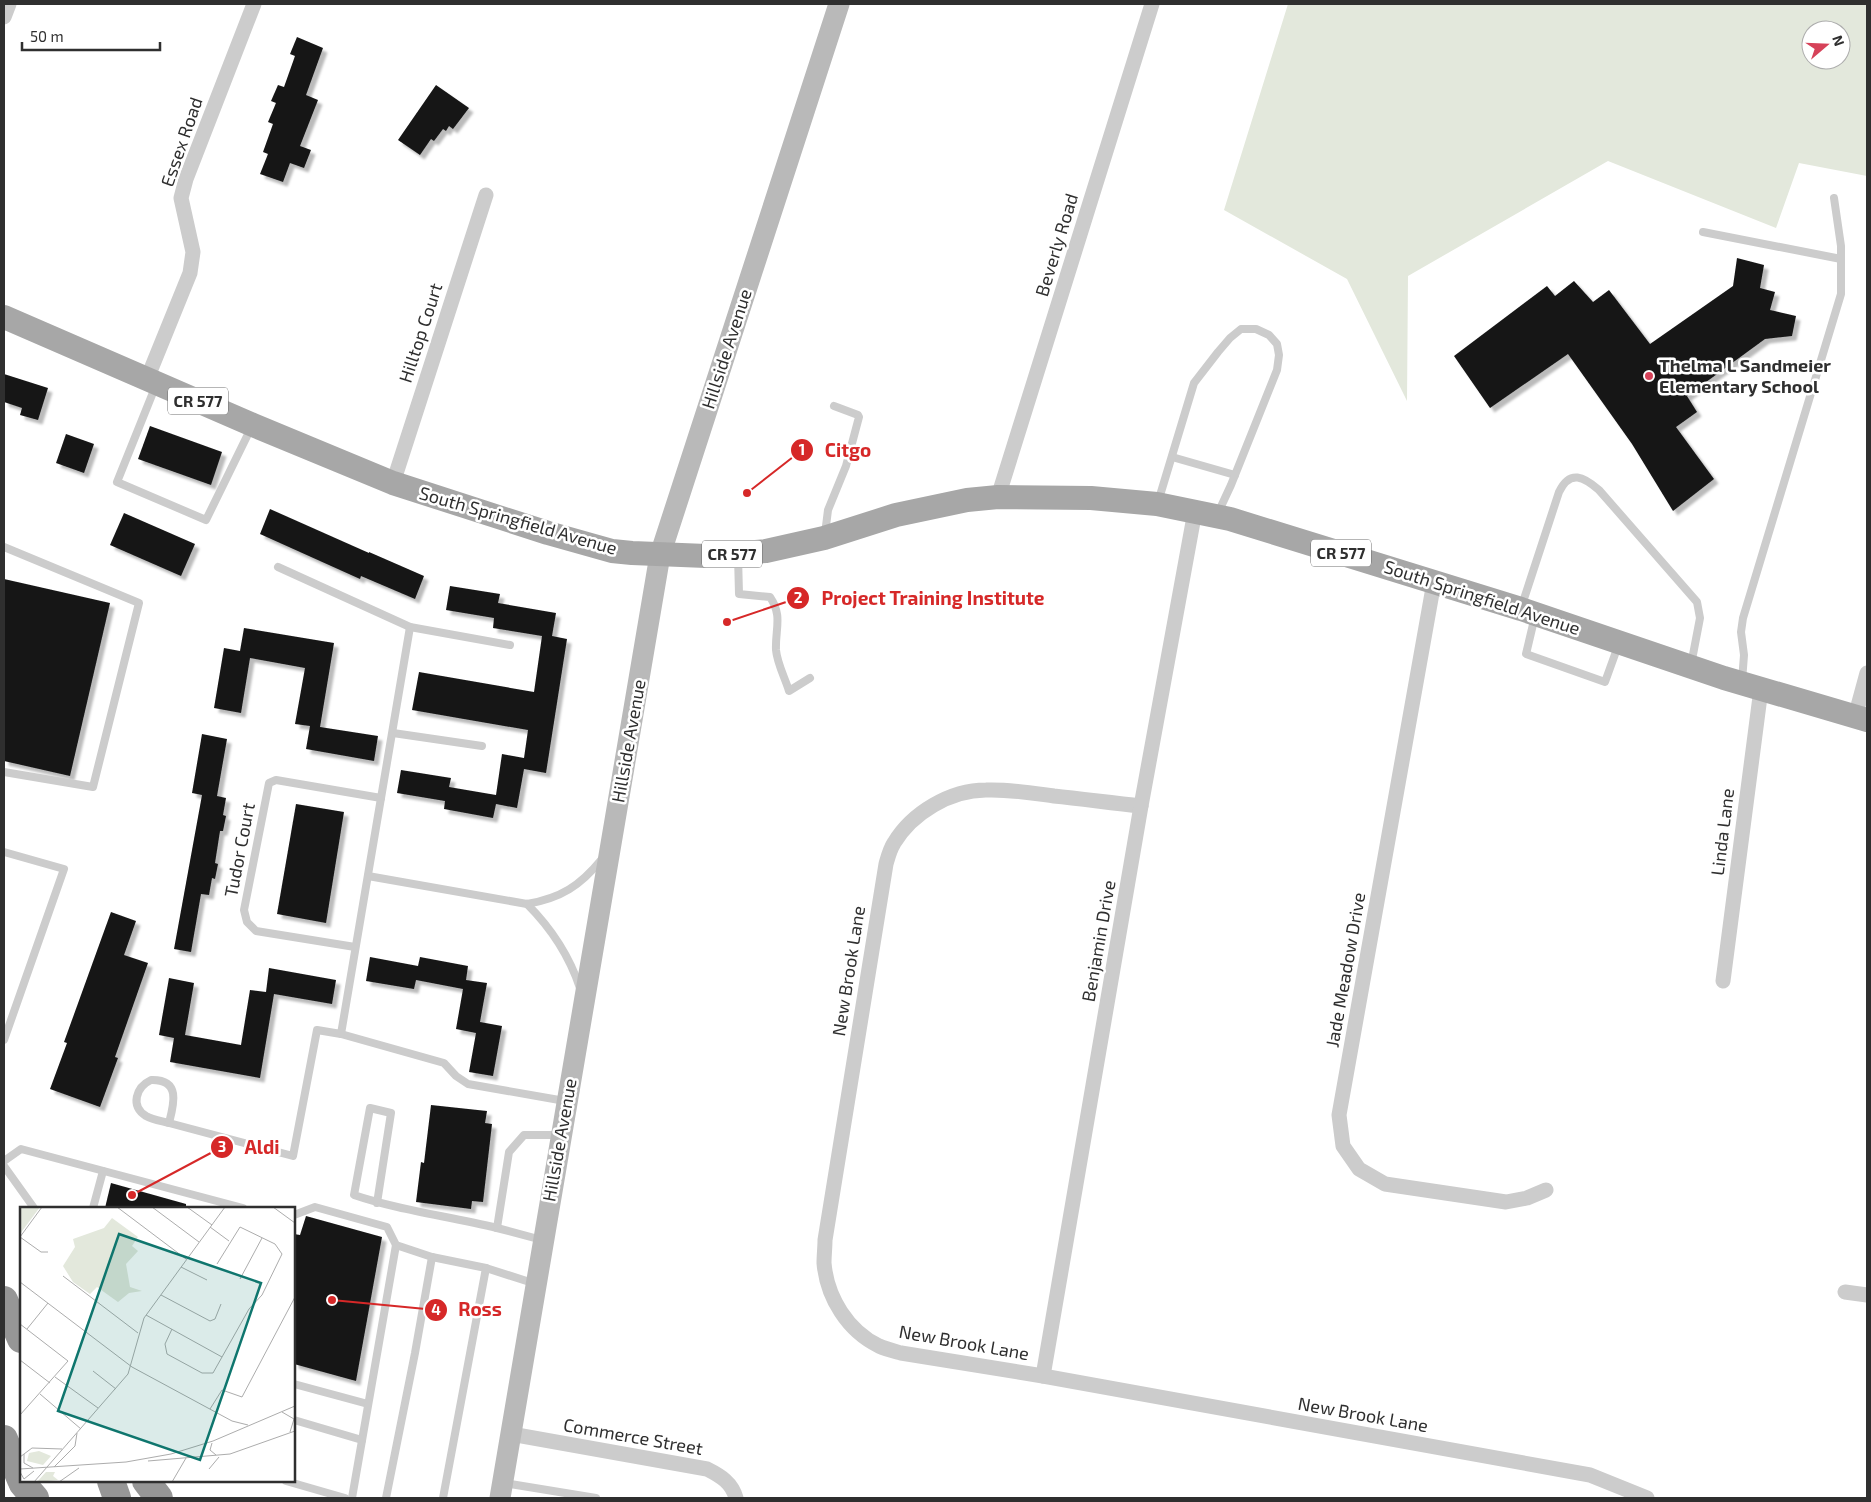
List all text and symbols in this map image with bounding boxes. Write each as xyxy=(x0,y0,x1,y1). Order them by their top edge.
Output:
scale bar xyxy=(22,20,160,52)
north arrow xyxy=(1801,20,1851,70)
text: 50 m xyxy=(30,27,64,45)
text: N xyxy=(1829,33,1848,48)
street label: Essex Road xyxy=(156,94,207,189)
street label: Beverly Road xyxy=(1030,191,1082,299)
street label: Hilltop Court xyxy=(394,280,447,385)
street label: Hillside Avenue xyxy=(696,286,756,411)
place label: Thelma L Sandmeier Elementary School xyxy=(1659,354,1831,397)
marker: Thelma L Sandmeier Elementary School xyxy=(1643,370,1655,382)
road number: CR 577 xyxy=(168,388,228,414)
callout: Citgo xyxy=(790,433,881,467)
text: Citgo xyxy=(825,438,871,461)
text: 1 xyxy=(799,440,805,458)
street label: South Springfield Avenue xyxy=(417,481,620,559)
road number: CR 577 xyxy=(702,540,762,568)
road number: CR 577 xyxy=(1311,540,1371,566)
street label: South Springfield Avenue xyxy=(1382,555,1583,639)
callout: Project Training Institute xyxy=(786,581,1054,615)
text: Project Training Institute xyxy=(821,586,1045,609)
text: 2 xyxy=(794,588,803,606)
street label: Hillside Avenue xyxy=(606,678,650,804)
street label: Linda Lane xyxy=(1706,787,1738,877)
street label: Tudor Court xyxy=(219,801,259,899)
street label: Benjamin Drive xyxy=(1076,878,1120,1003)
street label: Jade Meadow Drive xyxy=(1321,891,1369,1049)
street label: New Brook Lane xyxy=(827,904,869,1038)
street label: Hillside Avenue xyxy=(537,1077,581,1203)
callout: Aldi xyxy=(210,1130,290,1164)
text: Aldi xyxy=(244,1135,280,1158)
text: 3 xyxy=(218,1137,226,1155)
inset map xyxy=(20,1207,295,1482)
callout: Ross xyxy=(423,1293,512,1327)
text: Ross xyxy=(458,1297,502,1320)
text: 4 xyxy=(431,1300,441,1318)
street label: New Brook Lane xyxy=(897,1320,1031,1364)
street label: New Brook Lane xyxy=(1296,1392,1430,1436)
street label: Commerce Street xyxy=(562,1413,705,1459)

